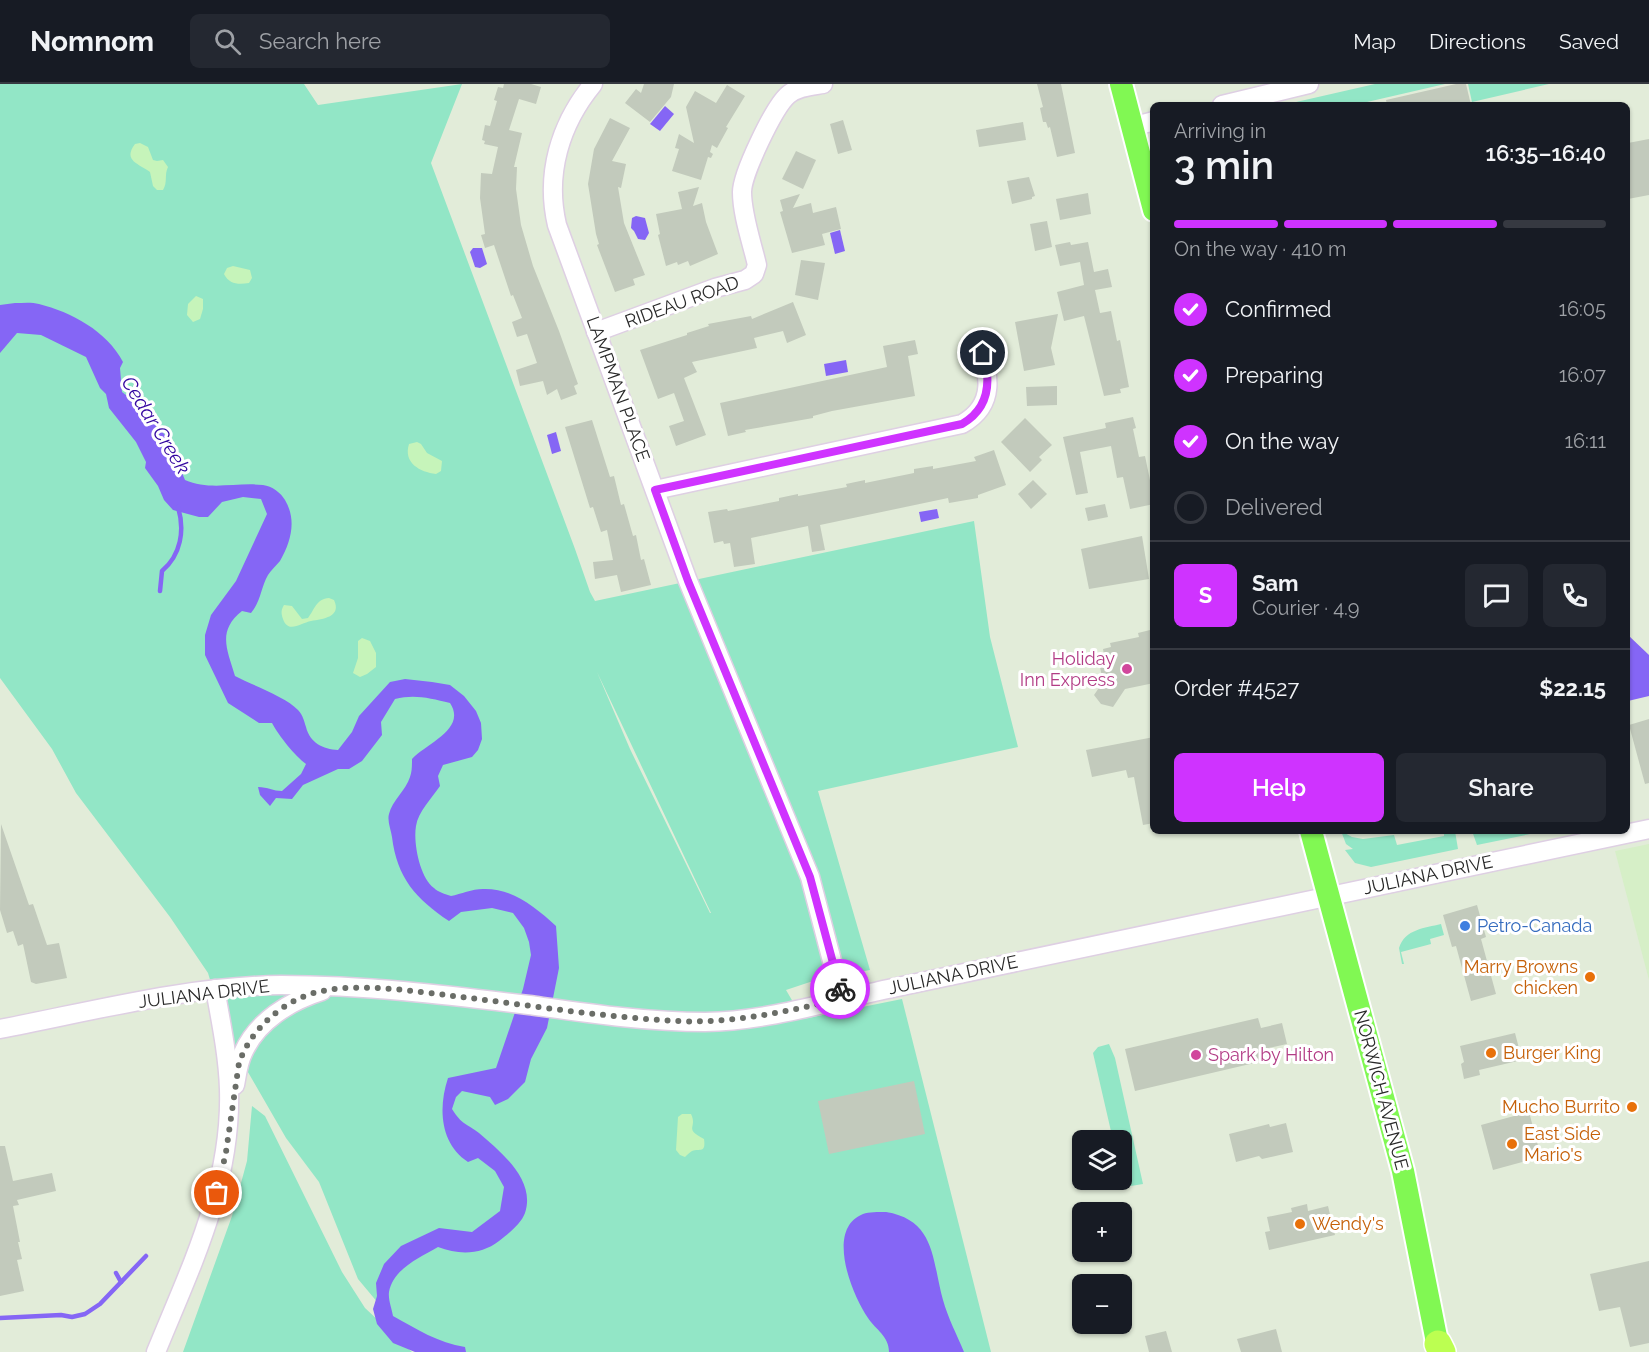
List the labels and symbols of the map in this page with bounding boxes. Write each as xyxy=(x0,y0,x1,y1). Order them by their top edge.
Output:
street label: RIDEAU ROAD xyxy=(622,271,742,332)
street label: LAMPMAN PLACE xyxy=(582,313,654,464)
pin xyxy=(957,327,1008,378)
water label: Cedar Creek xyxy=(116,372,196,479)
place label: Holiday Inn Express xyxy=(1020,648,1115,690)
marker: Holiday Inn Express xyxy=(1120,662,1134,676)
street label: JULIANA DRIVE xyxy=(1361,851,1495,898)
place label: Petro-Canada xyxy=(1477,915,1592,936)
marker: Petro-Canada xyxy=(1458,919,1472,933)
street label: JULIANA DRIVE xyxy=(886,951,1020,998)
place label: Marry Browns chicken xyxy=(1464,956,1578,998)
courier xyxy=(810,959,870,1019)
marker: Marry Browns chicken xyxy=(1583,970,1597,984)
street label: JULIANA DRIVE xyxy=(137,975,271,1012)
street label: NORWICH AVENUE xyxy=(1350,1008,1413,1172)
place label: Burger King xyxy=(1503,1042,1601,1063)
place label: Spark by Hilton xyxy=(1208,1044,1334,1065)
marker: Burger King xyxy=(1484,1046,1498,1060)
marker: Spark by Hilton xyxy=(1189,1048,1203,1062)
place label: Mucho Burrito xyxy=(1502,1096,1620,1117)
marker: Mucho Burrito xyxy=(1625,1100,1639,1114)
place label: East Side Mario's xyxy=(1524,1123,1601,1165)
marker: East Side Mario's xyxy=(1505,1137,1519,1151)
pin xyxy=(191,1167,242,1218)
place label: Wendy's xyxy=(1312,1213,1384,1234)
marker: Wendy's xyxy=(1293,1217,1307,1231)

